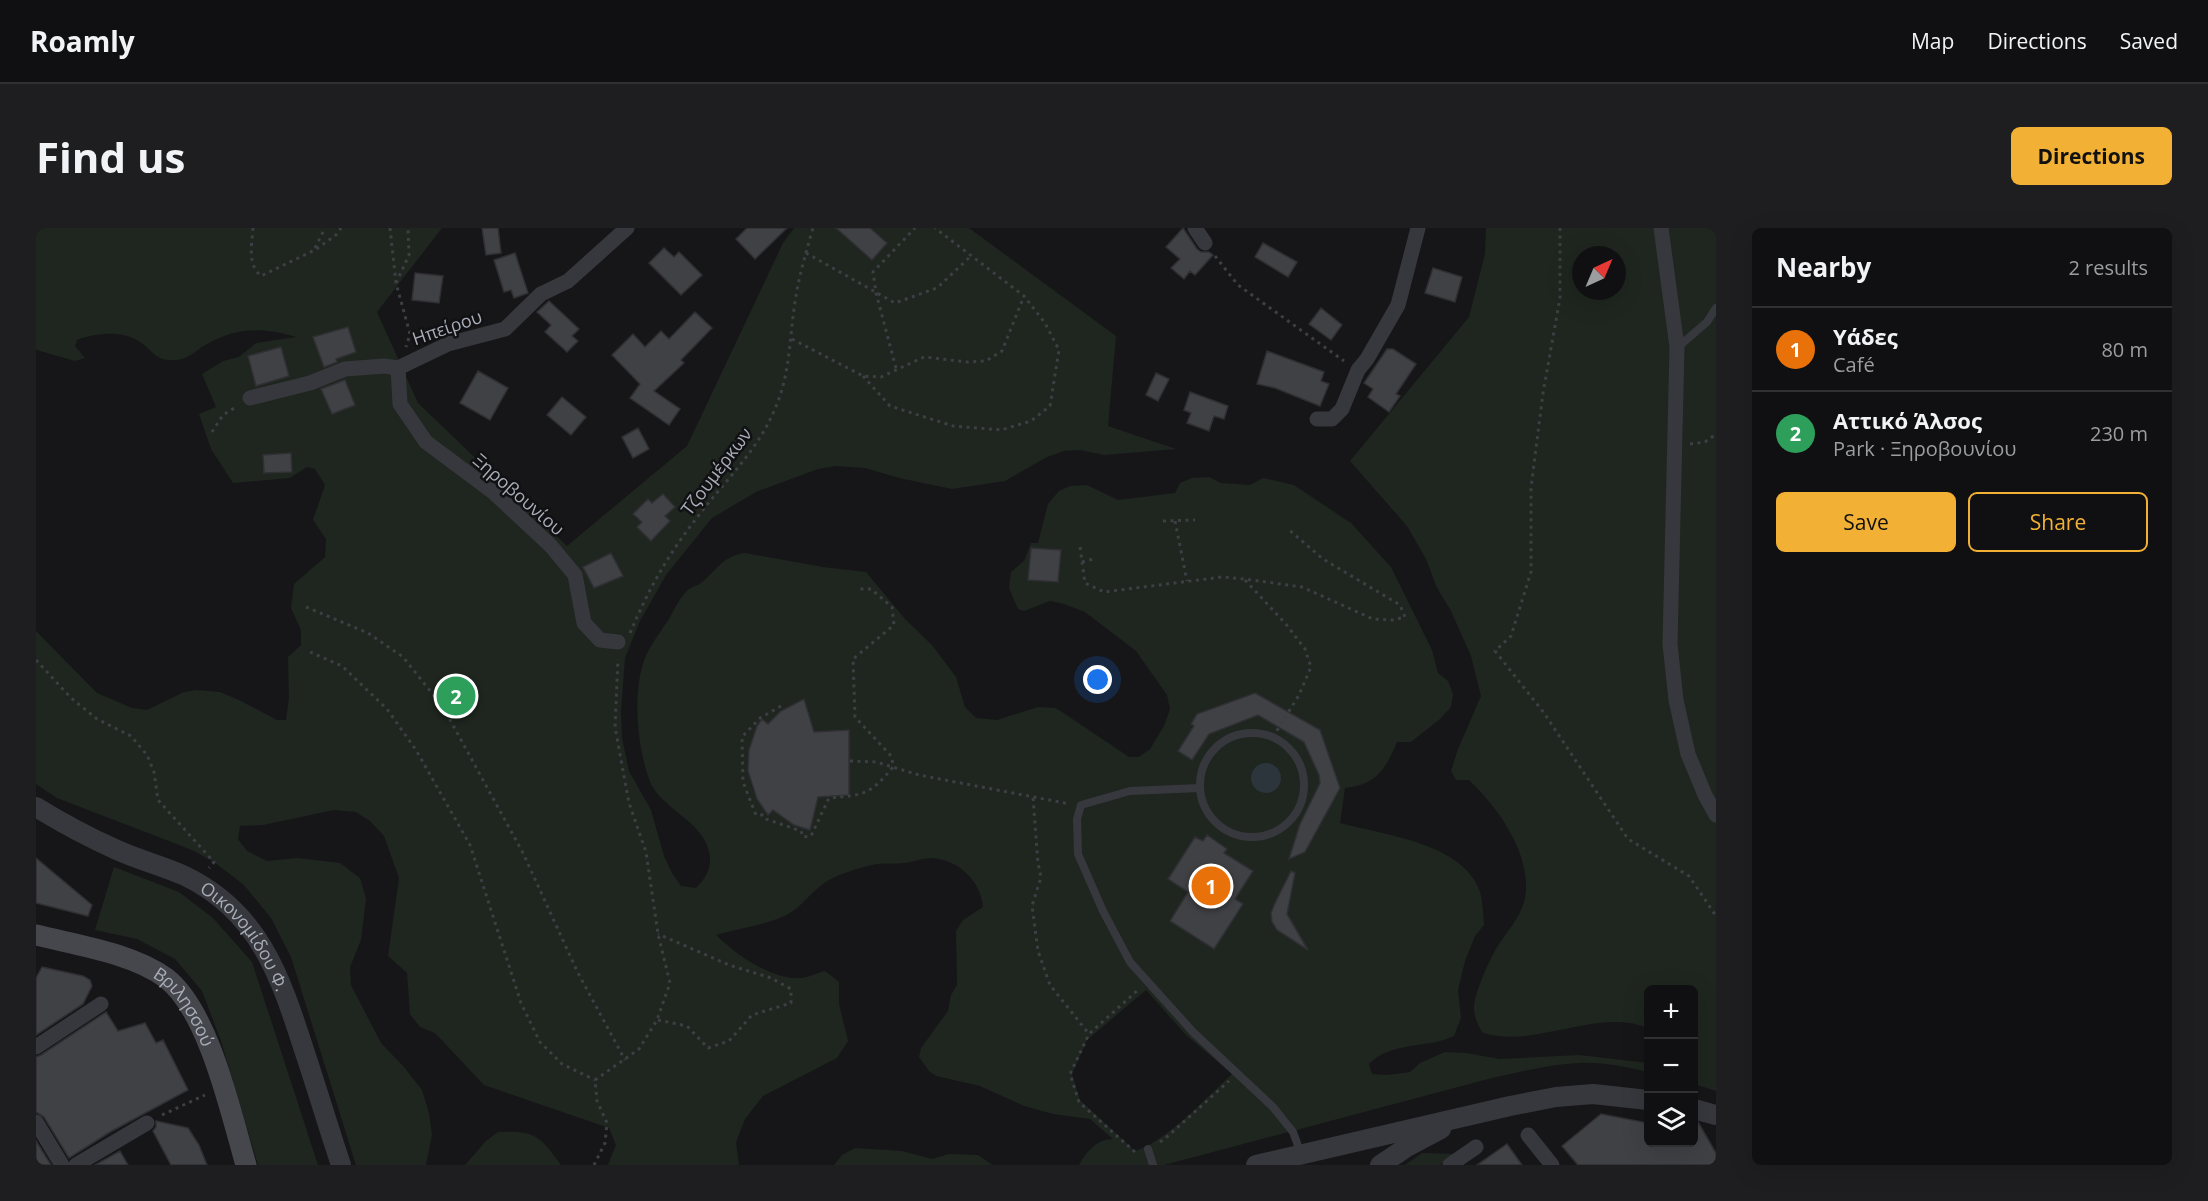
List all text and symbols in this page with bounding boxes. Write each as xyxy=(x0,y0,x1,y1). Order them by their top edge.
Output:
text: Roamly xyxy=(30,22,135,60)
text: Map xyxy=(1911,27,1954,55)
text: Directions xyxy=(1987,27,2087,55)
text: Saved xyxy=(2120,27,2178,55)
button: Directions xyxy=(2011,127,2172,185)
text: Find us xyxy=(36,128,185,185)
north arrow xyxy=(1572,246,1626,300)
text: Nearby xyxy=(1776,249,1871,285)
text: 2 results xyxy=(2068,254,2148,281)
street label: Ηπείρου xyxy=(409,304,485,350)
text: Υάδες xyxy=(1833,321,1898,351)
text: 1 xyxy=(1790,336,1801,363)
text: 80 m xyxy=(2101,336,2148,363)
text: Café xyxy=(1833,351,1875,378)
text: Αττικό Άλσος xyxy=(1833,405,1982,435)
text: 2 xyxy=(1790,420,1801,447)
text: 230 m xyxy=(2090,420,2148,447)
street label: Τζουμέρκων xyxy=(675,422,757,520)
text: Park · Ξηροβουνίου xyxy=(1833,435,2016,462)
street label: Ξηροβουνίου xyxy=(468,448,570,540)
button: Save xyxy=(1776,492,1956,552)
button: Share xyxy=(1968,492,2148,552)
your location xyxy=(1083,665,1112,694)
pin: 2 xyxy=(436,674,476,718)
pin: 1 xyxy=(1192,864,1230,908)
street label: Οικονομίδου Φ. xyxy=(196,876,294,995)
street label: Βριλησσού xyxy=(149,961,220,1050)
map controls xyxy=(1644,985,1698,1147)
button: + xyxy=(1644,985,1698,1039)
button: − xyxy=(1644,1039,1698,1093)
button: layers xyxy=(1644,1093,1698,1147)

